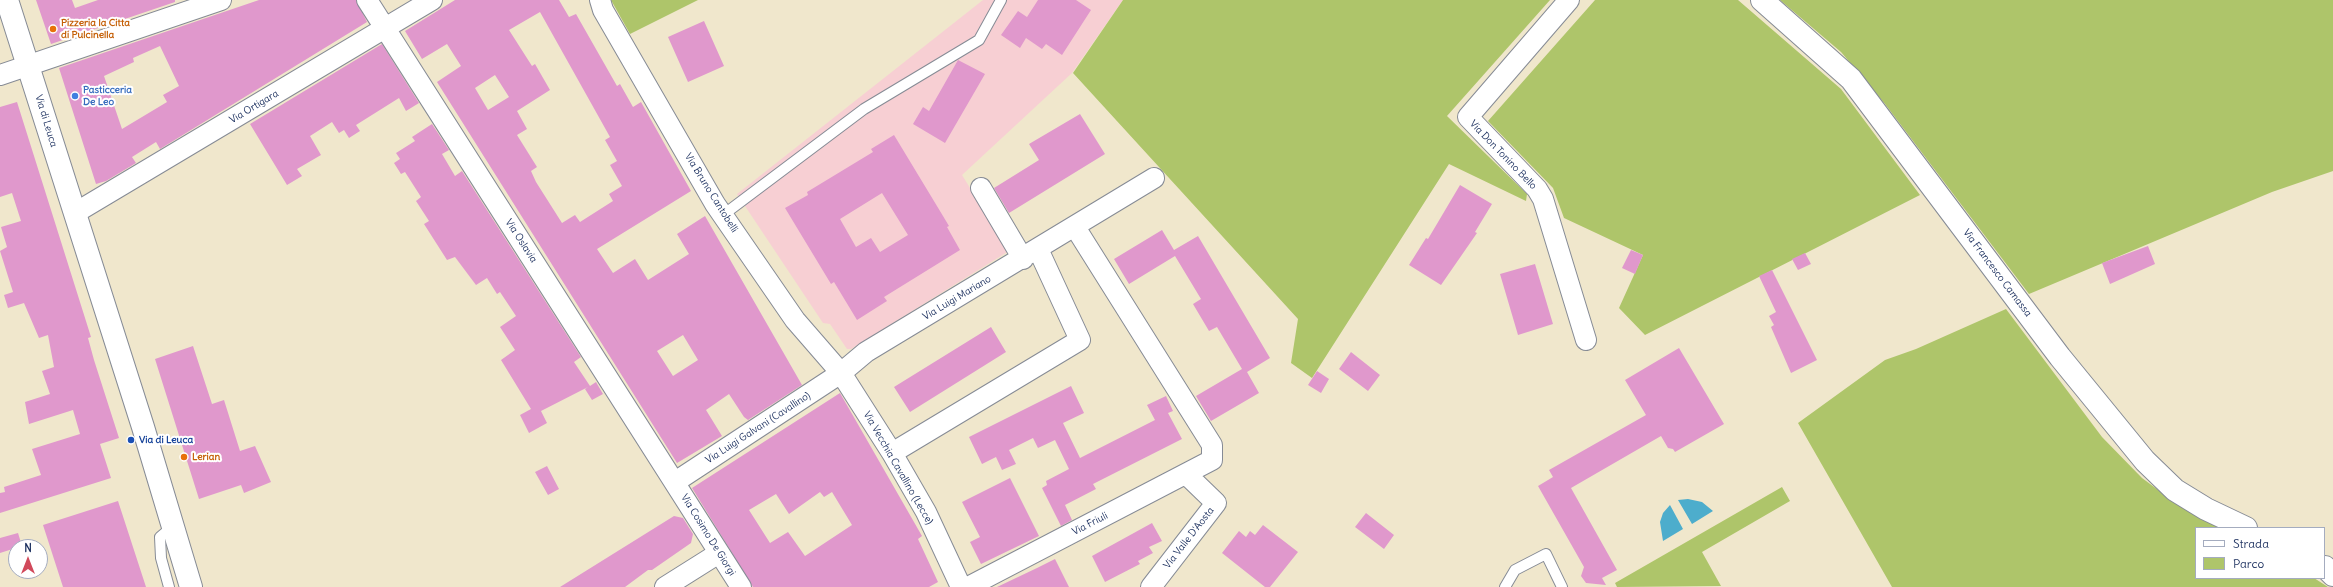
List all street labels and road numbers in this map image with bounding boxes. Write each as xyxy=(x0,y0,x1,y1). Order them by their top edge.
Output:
street label: Via Ortigara xyxy=(227,88,281,126)
street label: Via di Leuca xyxy=(32,93,60,149)
street label: Via Don Tonino Bello xyxy=(1467,118,1539,192)
street label: Via Bruno Cantobelli xyxy=(682,151,740,235)
street label: Via Oslavia xyxy=(502,217,540,265)
street label: Via Francesco Camassa xyxy=(1960,227,2034,319)
street label: Via Luigi Mariano xyxy=(921,273,993,323)
street label: Via Luigi Galvani (Cavallino) xyxy=(703,390,813,466)
street label: Via Vecchia Cavallino (Lecce) xyxy=(861,409,935,527)
street label: Via Cosimo De Giorgi xyxy=(678,492,738,578)
street label: Via Valle D'Aosta xyxy=(1161,505,1217,571)
street label: Via Friuli xyxy=(1070,510,1110,538)

